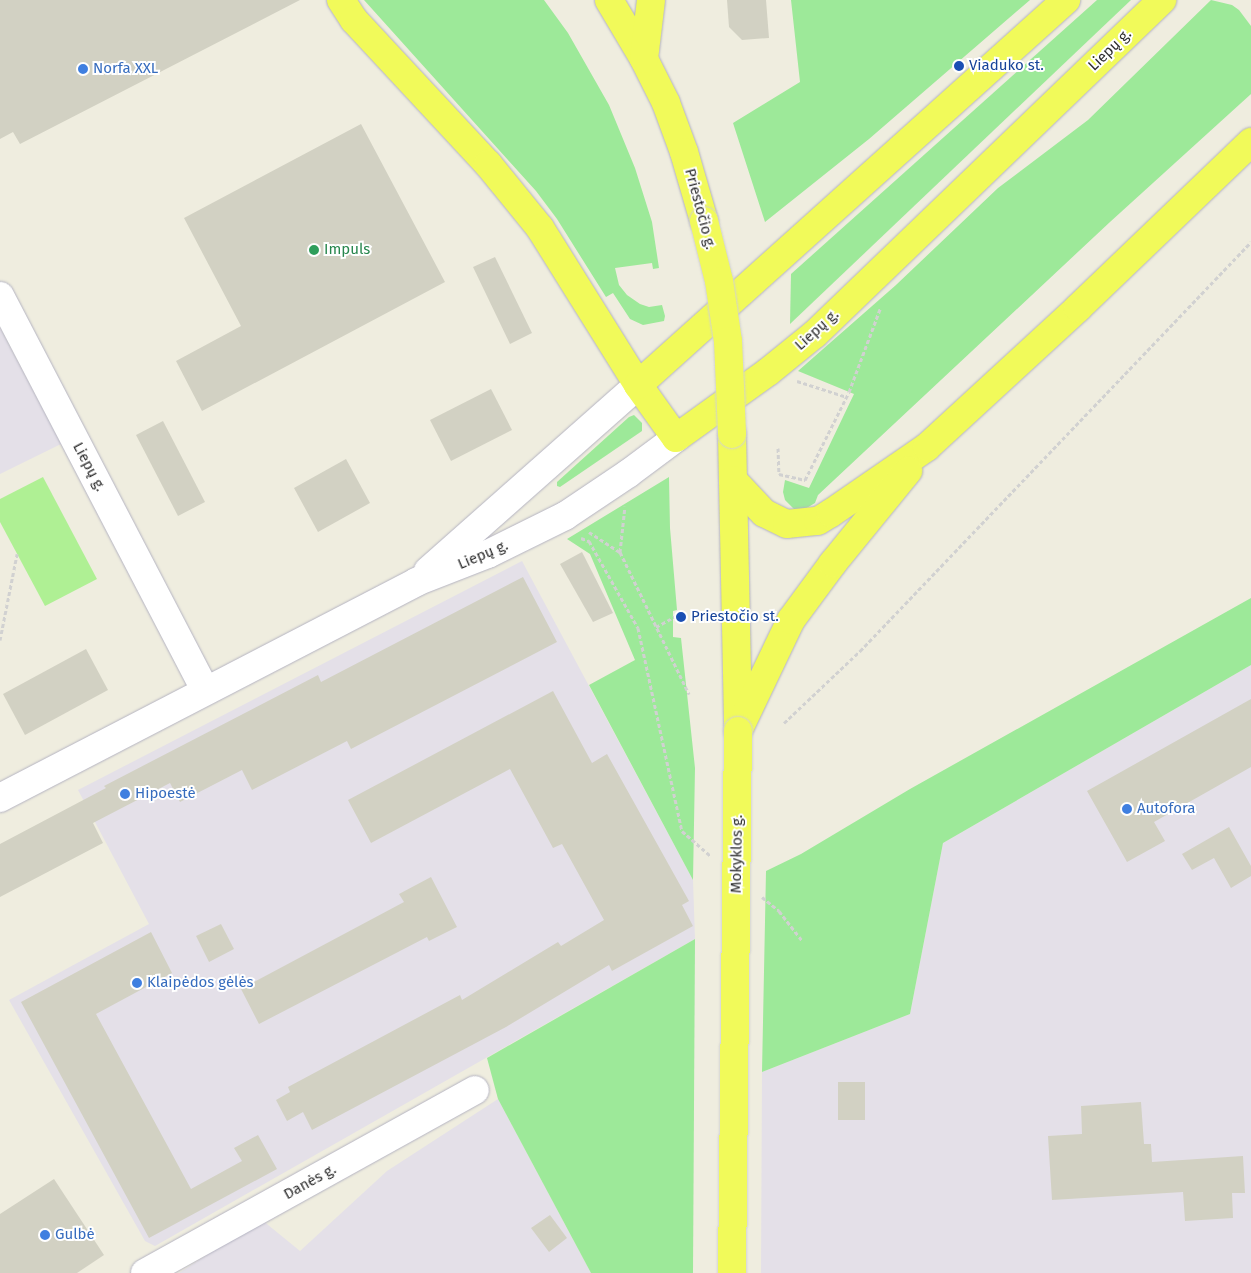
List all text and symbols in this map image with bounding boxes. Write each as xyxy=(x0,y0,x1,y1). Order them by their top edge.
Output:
street label: Liepų g. xyxy=(1085,25,1135,75)
place label: Viaduko st. xyxy=(969,57,1044,75)
place label: Norfa XXL xyxy=(93,60,158,78)
marker: Viaduko st. xyxy=(953,60,965,72)
marker: Norfa XXL xyxy=(77,63,89,75)
street label: Priestočio g. xyxy=(681,167,719,251)
place label: Impuls xyxy=(324,241,370,259)
marker: Impuls xyxy=(308,244,320,256)
street label: Liepų g. xyxy=(791,306,843,354)
street label: Liepų g. xyxy=(69,439,109,495)
street label: Liepų g. xyxy=(455,536,511,574)
place label: Priestočio st. xyxy=(691,608,779,626)
marker: Priestočio st. xyxy=(675,611,687,623)
place label: Hipoestė xyxy=(135,785,196,803)
marker: Hipoestė xyxy=(119,788,131,800)
place label: Autofora xyxy=(1137,800,1195,818)
marker: Autofora xyxy=(1121,803,1133,815)
street label: Mokyklos g. xyxy=(727,815,747,893)
place label: Klaipėdos gėlės xyxy=(147,974,254,992)
marker: Klaipėdos gėlės xyxy=(131,977,143,989)
street label: Danės g. xyxy=(281,1160,339,1204)
place label: Gulbė xyxy=(55,1226,95,1244)
marker: Gulbė xyxy=(39,1229,51,1241)

